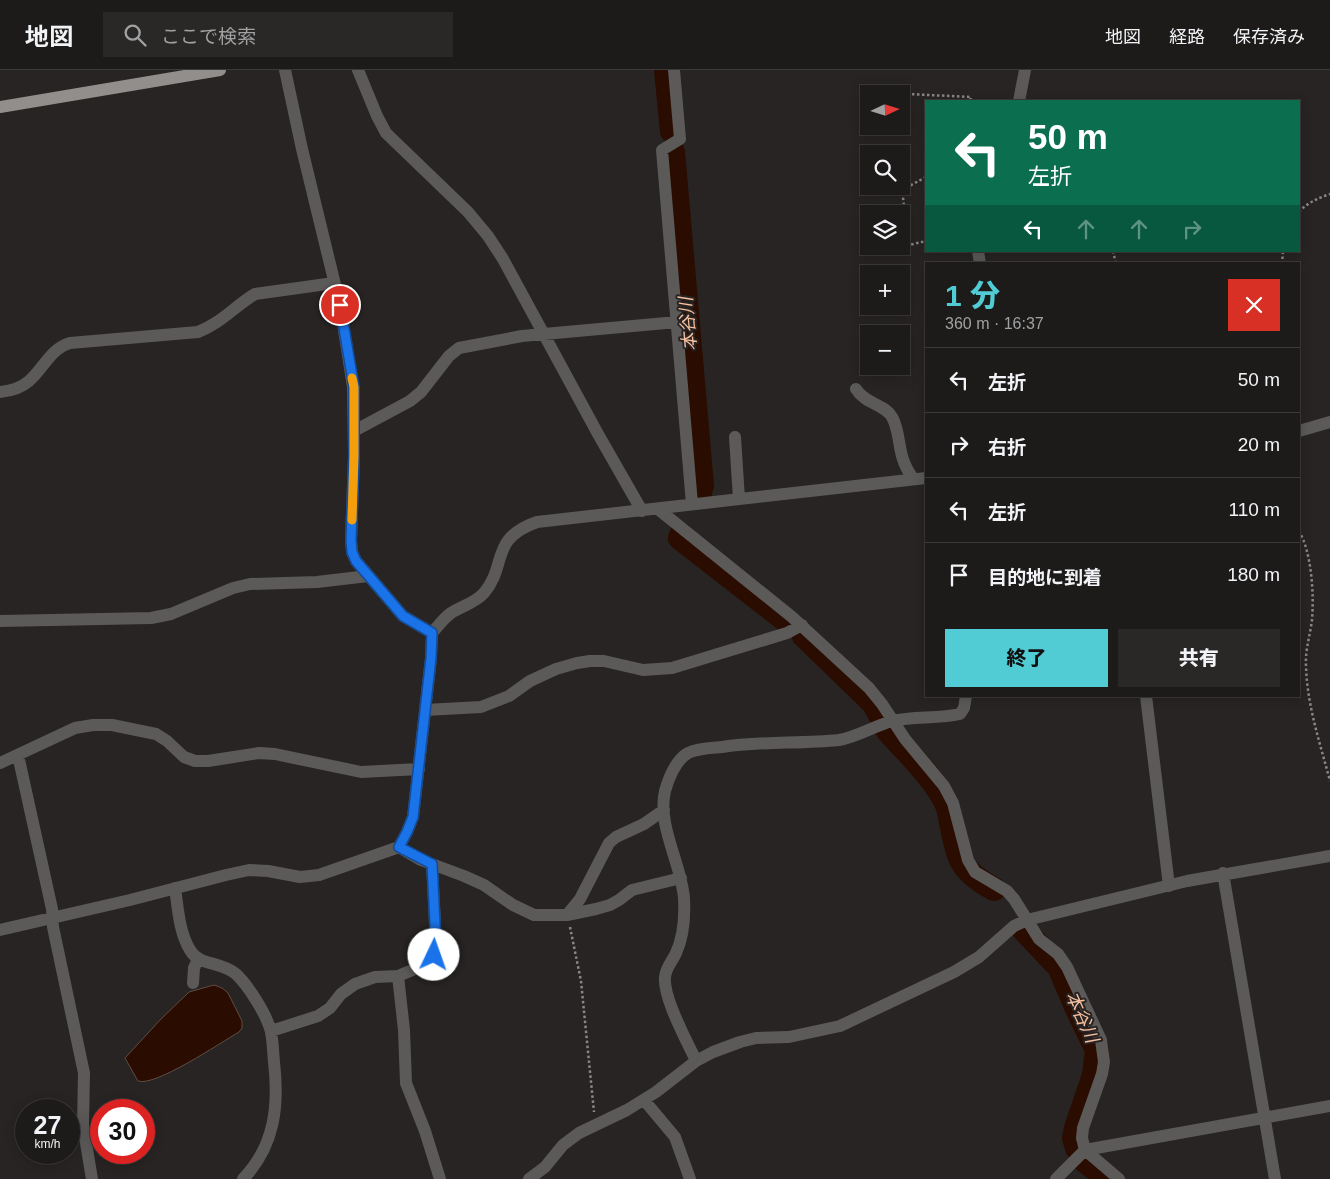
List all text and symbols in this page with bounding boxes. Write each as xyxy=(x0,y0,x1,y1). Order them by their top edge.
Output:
search box xyxy=(103,12,453,57)
icon: search xyxy=(121,21,149,49)
text: 地図 xyxy=(25,23,73,50)
text: ここで検索 xyxy=(161,26,256,47)
text: 地図 xyxy=(1105,27,1141,47)
text: 経路 xyxy=(1169,27,1205,47)
text: 保存済み xyxy=(1233,27,1305,47)
north arrow xyxy=(860,85,910,135)
map controls xyxy=(860,85,910,375)
text: 50 m xyxy=(1028,117,1108,156)
icon: left xyxy=(945,120,1010,185)
button: search xyxy=(860,145,910,195)
text: 左折 xyxy=(1028,164,1072,189)
button: layers xyxy=(860,205,910,255)
icon: left xyxy=(1019,215,1047,243)
icon: ahead xyxy=(1072,215,1100,243)
icon: ahead xyxy=(1125,215,1153,243)
icon: right xyxy=(1178,215,1206,243)
button: + xyxy=(860,265,910,315)
text: 1 分 xyxy=(945,279,1000,312)
button: close xyxy=(1228,279,1280,331)
pin xyxy=(319,284,361,326)
icon: arrive xyxy=(326,291,354,319)
water label: 本谷川 xyxy=(676,294,700,352)
text: 360 m · 16:37 xyxy=(945,315,1044,332)
button: − xyxy=(860,325,910,375)
icon: left xyxy=(945,366,973,394)
text: 50 m xyxy=(1238,369,1280,390)
text: 左折 xyxy=(988,372,1026,393)
icon: right xyxy=(945,431,973,459)
text: 20 m xyxy=(1238,434,1280,455)
text: 右折 xyxy=(988,437,1026,458)
icon: left xyxy=(945,496,973,524)
text: 110 m xyxy=(1229,499,1280,520)
text: 左折 xyxy=(988,502,1026,523)
icon: arrive xyxy=(945,561,973,589)
text: 180 m xyxy=(1227,564,1280,585)
text: 目的地に到着 xyxy=(988,567,1102,588)
button: 終了 xyxy=(945,629,1108,687)
button: 共有 xyxy=(1118,629,1280,687)
position arrow xyxy=(407,928,459,980)
water label: 本谷川 xyxy=(1062,988,1103,1048)
speed limit sign: 30 xyxy=(90,1099,155,1164)
text: 27 xyxy=(34,1111,61,1139)
text: km/h xyxy=(34,1137,61,1151)

